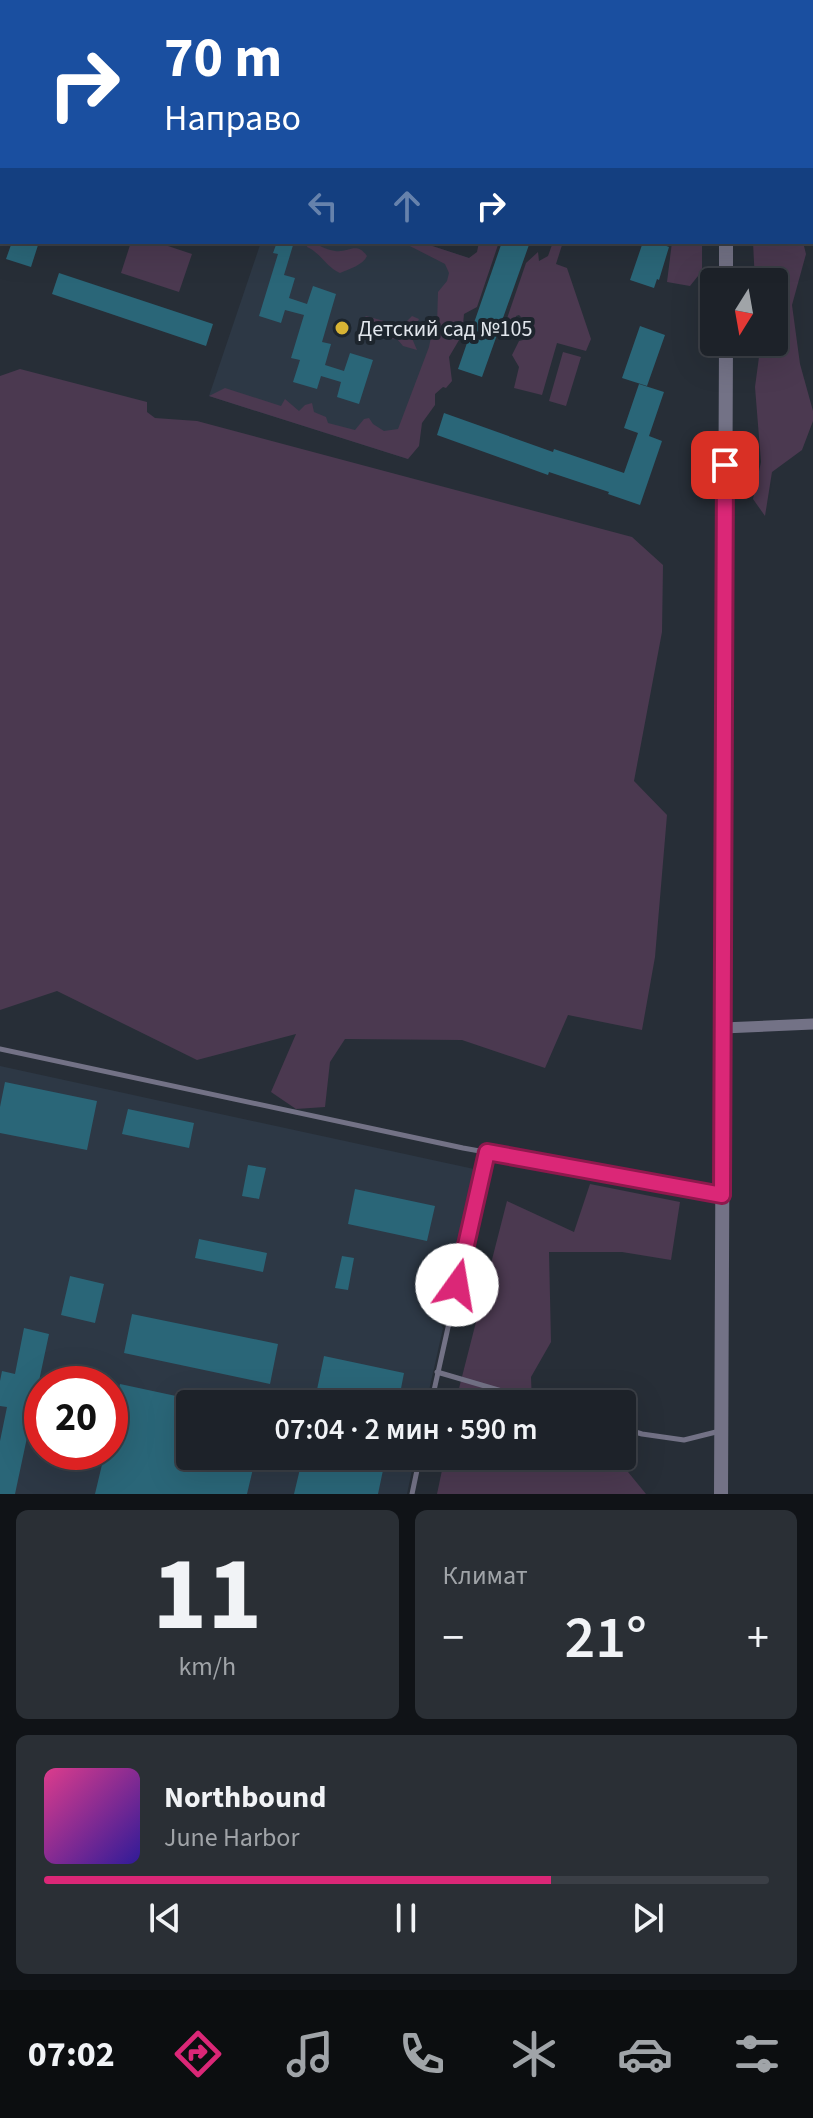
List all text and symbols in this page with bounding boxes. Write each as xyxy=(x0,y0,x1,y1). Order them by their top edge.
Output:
text: 70 m xyxy=(164,19,282,98)
icon: right xyxy=(32,32,136,136)
text: Направо xyxy=(164,93,301,144)
icon: left xyxy=(301,184,345,228)
icon: ahead xyxy=(385,184,429,228)
icon: right xyxy=(469,184,513,228)
north arrow xyxy=(700,268,788,356)
map controls xyxy=(700,268,788,356)
place label: Детский сад №105 xyxy=(358,313,532,345)
marker: Детский сад №105 xyxy=(333,319,351,337)
pin xyxy=(691,431,759,499)
icon: arrive xyxy=(703,443,747,487)
position arrow xyxy=(415,1243,499,1327)
speed limit sign: 20 xyxy=(24,1366,128,1470)
text: 07:04 · 2 мин · 590 m xyxy=(275,1408,537,1451)
text: 11 xyxy=(152,1522,262,1670)
text: Климат xyxy=(443,1557,528,1594)
text: 21° xyxy=(565,1596,647,1681)
text: − xyxy=(443,1607,464,1670)
text: + xyxy=(747,1607,769,1670)
text: km/h xyxy=(178,1648,236,1685)
text: Northbound xyxy=(164,1776,326,1819)
text: June Harbor xyxy=(164,1819,300,1856)
icon: previous xyxy=(143,1896,187,1940)
icon: pause xyxy=(384,1896,428,1940)
icon: next xyxy=(626,1896,670,1940)
icon: directions xyxy=(170,2026,226,2082)
icon: music xyxy=(282,2026,338,2082)
icon: phone xyxy=(394,2026,450,2082)
icon: climate xyxy=(506,2026,562,2082)
icon: car xyxy=(617,2026,673,2082)
icon: filters xyxy=(729,2026,785,2082)
text: 07:02 xyxy=(28,2029,115,2080)

